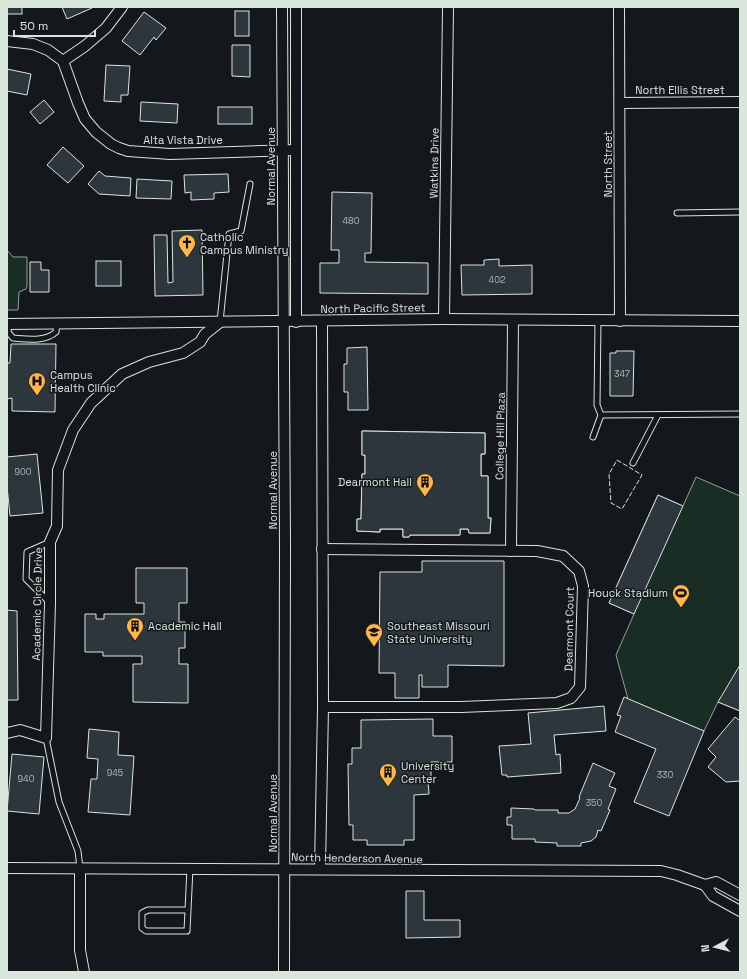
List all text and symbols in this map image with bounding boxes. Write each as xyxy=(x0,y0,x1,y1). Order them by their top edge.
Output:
scale bar xyxy=(14,12,95,38)
text: 50 m xyxy=(20,18,48,34)
street label: North Ellis Street xyxy=(635,83,725,97)
street label: Normal Avenue xyxy=(264,127,278,205)
street label: Watkins Drive xyxy=(426,127,442,199)
street label: North Street xyxy=(601,131,615,197)
street label: Alta Vista Drive xyxy=(143,133,223,147)
house number: 480 xyxy=(342,215,360,227)
place label: Catholic Campus Ministry xyxy=(200,230,289,257)
church icon: Catholic Campus Ministry xyxy=(177,233,197,258)
house number: 402 xyxy=(489,274,505,286)
street label: North Pacific Street xyxy=(320,300,426,316)
place label: Campus Health Clinic xyxy=(50,368,116,395)
house number: 347 xyxy=(614,368,630,380)
hospital icon: Campus Health Clinic xyxy=(27,371,47,396)
street label: College Hill Plaza xyxy=(492,391,508,480)
street label: Normal Avenue xyxy=(266,451,280,529)
house number: 900 xyxy=(14,466,32,478)
building icon: Dearmont Hall xyxy=(415,472,435,497)
place label: Dearmont Hall xyxy=(338,475,412,489)
street label: Academic Circle Drive xyxy=(29,547,45,661)
sports icon: Houck Stadium xyxy=(671,583,691,608)
street label: Dearmont Court xyxy=(561,586,577,672)
place label: Houck Stadium xyxy=(588,586,668,600)
building icon: Academic Hall xyxy=(125,616,145,641)
place label: Academic Hall xyxy=(148,619,222,633)
place label: Southeast Missouri State University xyxy=(387,619,490,646)
school or university icon: Southeast Missouri State University xyxy=(364,622,384,647)
place label: University Center xyxy=(401,759,454,786)
building icon: University Center xyxy=(378,762,398,787)
house number: 945 xyxy=(107,767,123,779)
house number: 330 xyxy=(657,769,674,781)
house number: 940 xyxy=(18,773,35,785)
street label: Normal Avenue xyxy=(266,774,280,852)
house number: 350 xyxy=(586,797,603,809)
street label: North Henderson Avenue xyxy=(291,850,423,866)
north arrow xyxy=(695,927,735,967)
text: N xyxy=(698,944,712,953)

